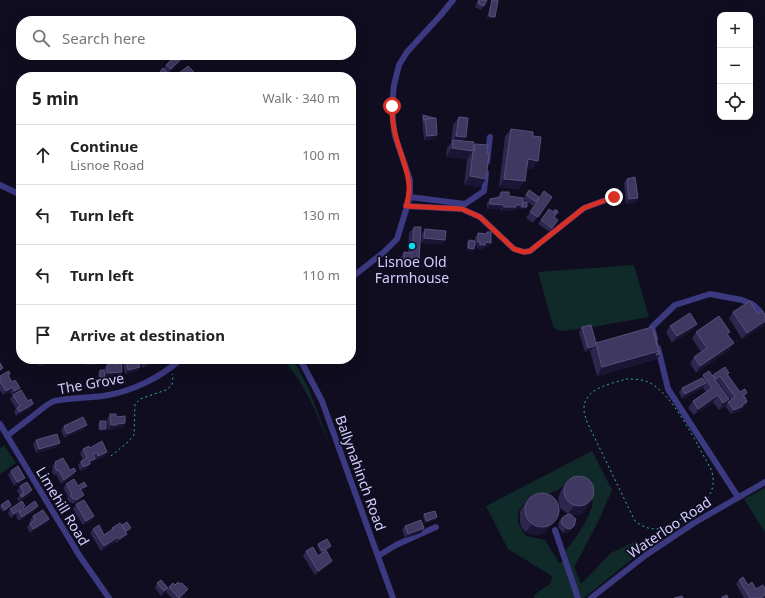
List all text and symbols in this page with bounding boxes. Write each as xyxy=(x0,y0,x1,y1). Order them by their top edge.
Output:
map controls xyxy=(717,12,753,120)
button: + xyxy=(717,12,753,48)
search box xyxy=(16,16,356,60)
icon: search xyxy=(30,27,52,49)
text: Search here xyxy=(62,28,145,48)
button: − xyxy=(717,48,753,84)
button: locate xyxy=(717,84,753,120)
text: 5 min xyxy=(32,87,79,110)
text: Walk · 340 m xyxy=(262,89,340,107)
route start xyxy=(383,97,401,115)
text: Continue xyxy=(70,136,138,156)
icon: ahead xyxy=(32,144,54,166)
text: 100 m xyxy=(302,146,340,164)
text: Lisnoe Road xyxy=(70,156,144,174)
route end xyxy=(605,188,623,206)
icon: left xyxy=(32,204,54,226)
text: Turn left xyxy=(70,205,134,225)
text: 130 m xyxy=(302,206,340,224)
marker: Lisnoe Old Farmhouse xyxy=(407,241,417,251)
place label: Lisnoe Old Farmhouse xyxy=(375,252,449,287)
icon: left xyxy=(32,264,54,286)
text: Turn left xyxy=(70,265,134,285)
text: 110 m xyxy=(302,266,340,284)
icon: arrive xyxy=(32,324,54,346)
text: Arrive at destination xyxy=(70,325,225,345)
street label: The Grove xyxy=(56,368,126,398)
street label: Ballynahinch Road xyxy=(331,413,391,533)
street label: Limehill Road xyxy=(32,463,94,549)
street label: Waterloo Road xyxy=(623,492,715,562)

